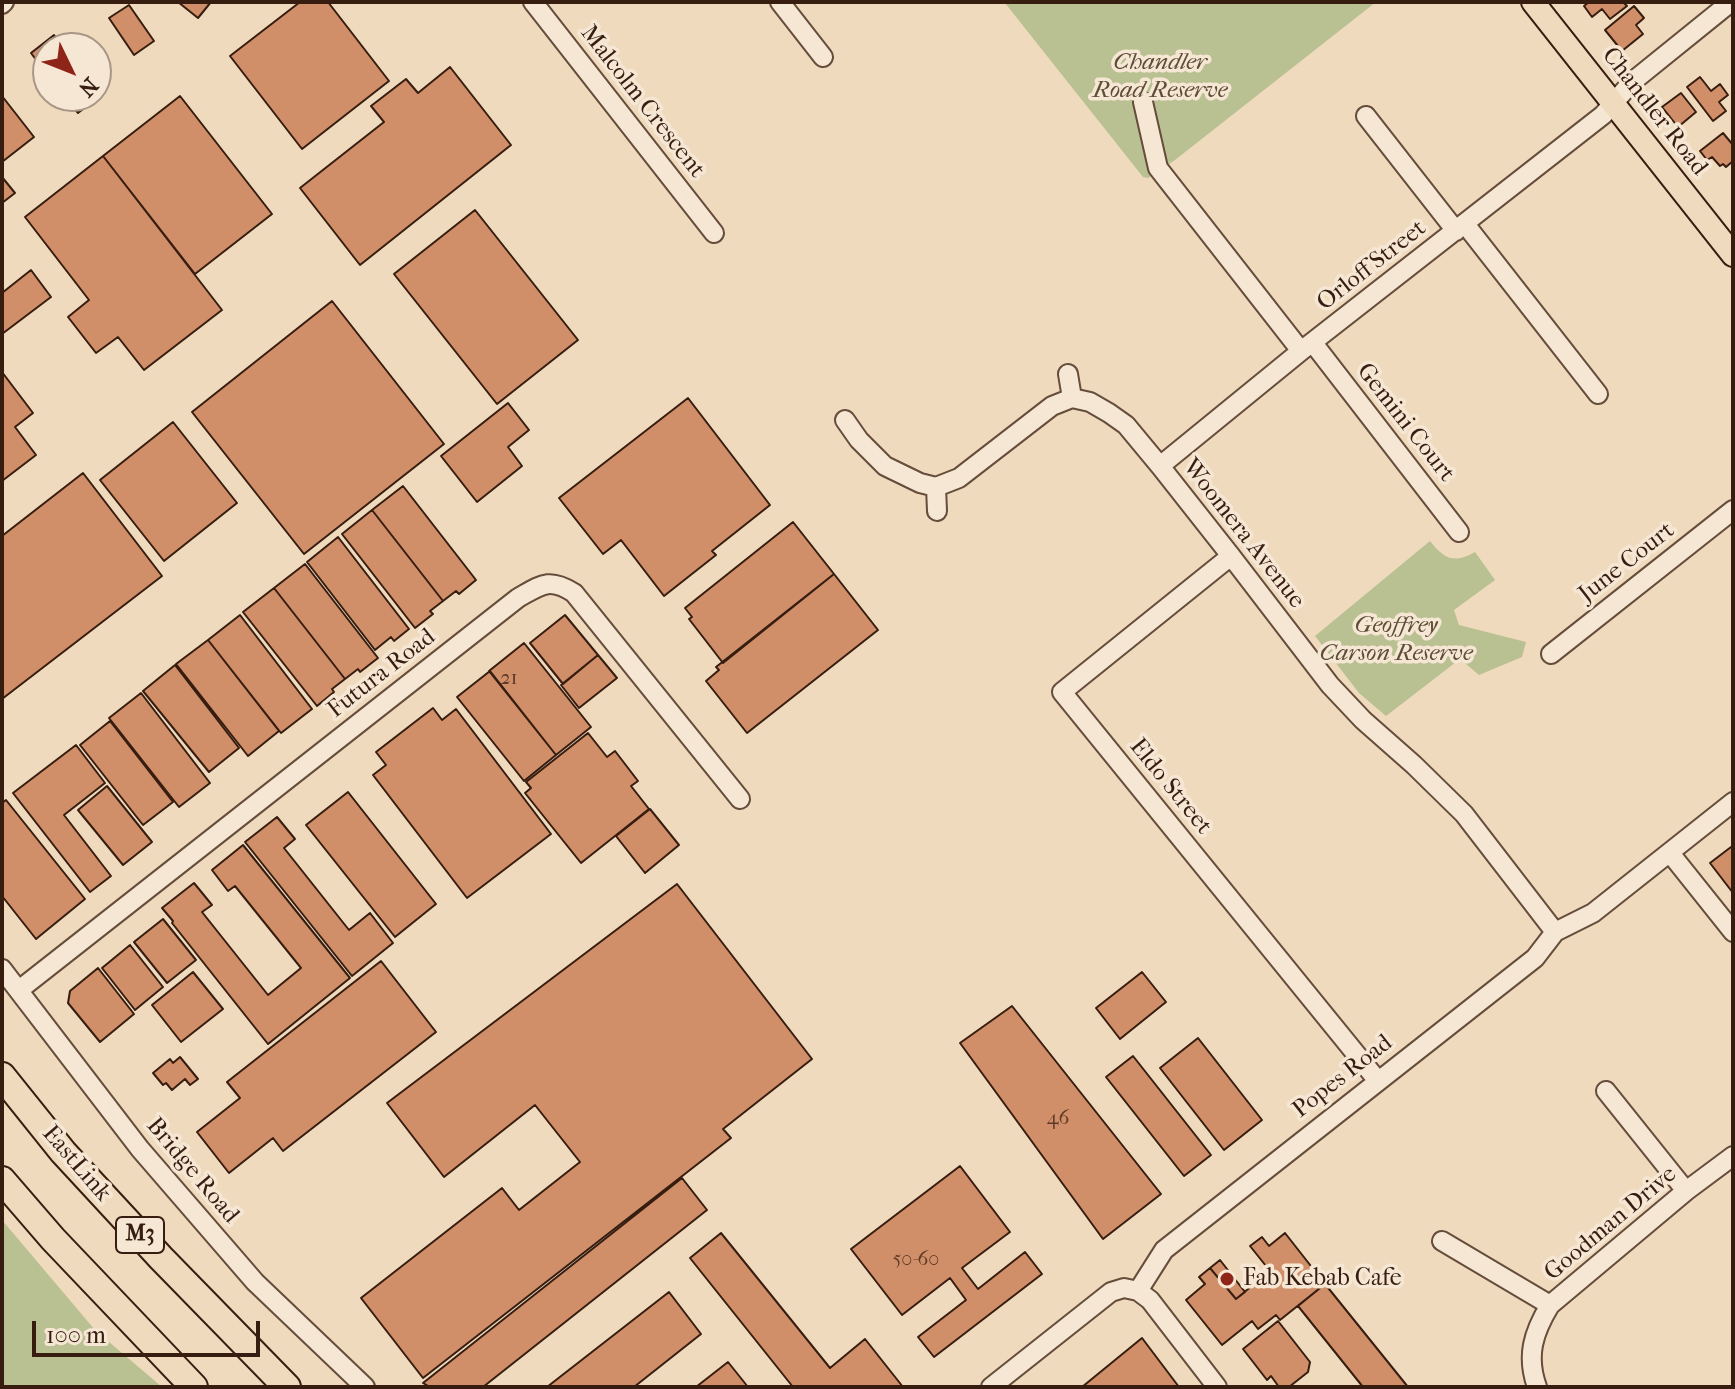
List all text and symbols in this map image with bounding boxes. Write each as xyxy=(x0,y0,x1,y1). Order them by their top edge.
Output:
street label: Malcolm Crescent xyxy=(574,20,710,184)
north arrow xyxy=(32,32,112,112)
street label: Chandler Road xyxy=(1595,42,1713,182)
park label: Chandler Road Reserve xyxy=(1093,49,1227,105)
text: N xyxy=(73,72,103,102)
street label: Orloff Street xyxy=(1312,215,1432,317)
street label: Gemini Court xyxy=(1350,358,1460,488)
street label: Woomera Avenue xyxy=(1176,453,1310,615)
street label: June Court xyxy=(1573,517,1681,609)
park label: Geoffrey Carson Reserve xyxy=(1319,612,1473,668)
street label: Futura Road xyxy=(323,623,441,725)
house number: 21 xyxy=(500,667,518,691)
street label: Eldo Street xyxy=(1123,733,1217,841)
street label: Popes Road xyxy=(1287,1029,1399,1125)
house number: 46 xyxy=(1047,1107,1069,1131)
street label: Bridge Road xyxy=(139,1112,245,1230)
street label: EastLink xyxy=(35,1120,117,1208)
street label: Goodman Drive xyxy=(1539,1161,1683,1287)
road number: M3 xyxy=(116,1217,164,1253)
house number: 50-60 xyxy=(893,1248,939,1272)
place label: Fab Kebab Cafe xyxy=(1243,1265,1402,1293)
marker: Fab Kebab Cafe xyxy=(1218,1270,1236,1288)
scale bar xyxy=(36,1305,264,1355)
text: 100 m xyxy=(46,1321,106,1349)

